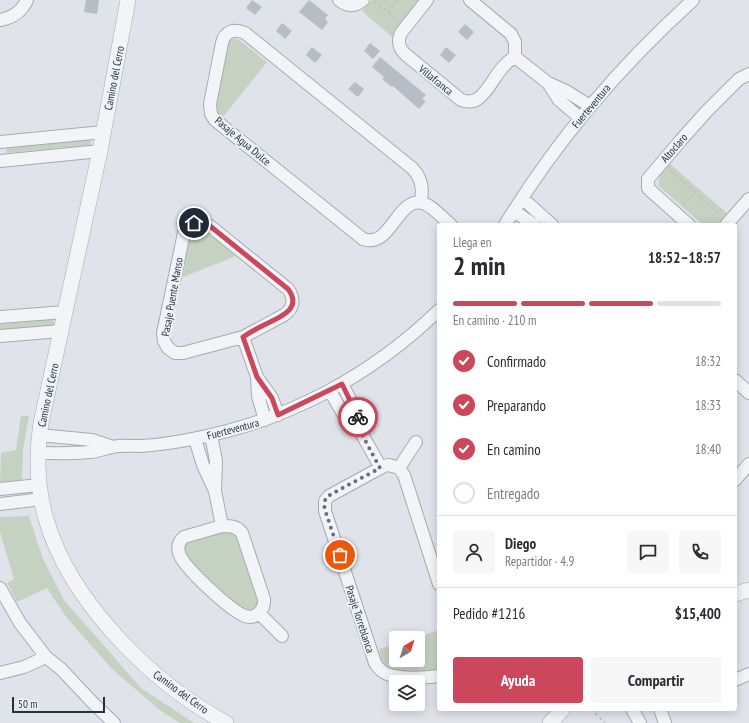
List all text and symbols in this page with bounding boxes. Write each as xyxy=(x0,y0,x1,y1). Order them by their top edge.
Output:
street label: Camino del Cerro xyxy=(101,45,127,111)
street label: Villafranca xyxy=(415,61,456,98)
street label: Fuerteventura xyxy=(569,81,613,131)
street label: Pasaje Agua Dulce xyxy=(212,114,274,169)
street label: Altoclaro xyxy=(658,130,691,165)
pin xyxy=(177,206,211,240)
icon: home xyxy=(183,212,205,234)
text: Llega en xyxy=(453,234,491,251)
text: 18:52–18:57 xyxy=(648,248,721,267)
text: 2 min xyxy=(453,249,506,282)
street label: Pasaje Puente Manso xyxy=(158,256,186,337)
text: En camino · 210 m xyxy=(453,312,537,329)
icon: check xyxy=(453,350,475,372)
text: Confirmado xyxy=(487,352,546,371)
text: 18:32 xyxy=(695,353,721,370)
street label: Camino del Cerro xyxy=(34,362,62,428)
icon: check xyxy=(453,394,475,416)
text: Preparando xyxy=(487,396,546,415)
courier xyxy=(338,397,378,437)
text: 18:33 xyxy=(695,397,721,414)
icon: bike xyxy=(347,406,369,428)
street label: Fuerteventura xyxy=(205,415,261,443)
icon: check xyxy=(453,438,475,460)
text: En camino xyxy=(487,440,541,459)
text: 18:40 xyxy=(695,441,721,458)
text: Entregado xyxy=(487,484,540,503)
button: person xyxy=(453,531,495,573)
button: chat xyxy=(627,531,669,573)
button: phone xyxy=(679,531,721,573)
text: Diego xyxy=(505,534,536,553)
pin xyxy=(323,538,357,572)
icon: bag xyxy=(329,544,351,566)
text: Repartidor · 4.9 xyxy=(505,553,574,570)
street label: Pasaje Torreblanca xyxy=(343,583,377,655)
text: Pedido #1216 xyxy=(453,604,525,623)
text: $15,400 xyxy=(675,604,721,623)
north arrow xyxy=(389,631,425,667)
map controls xyxy=(389,631,425,711)
button: Ayuda xyxy=(453,657,583,703)
button: Compartir xyxy=(591,657,721,703)
street label: Camino del Cerro xyxy=(151,667,212,717)
button: layers xyxy=(389,675,425,711)
scale bar xyxy=(12,695,105,714)
text: 50 m xyxy=(18,697,37,711)

